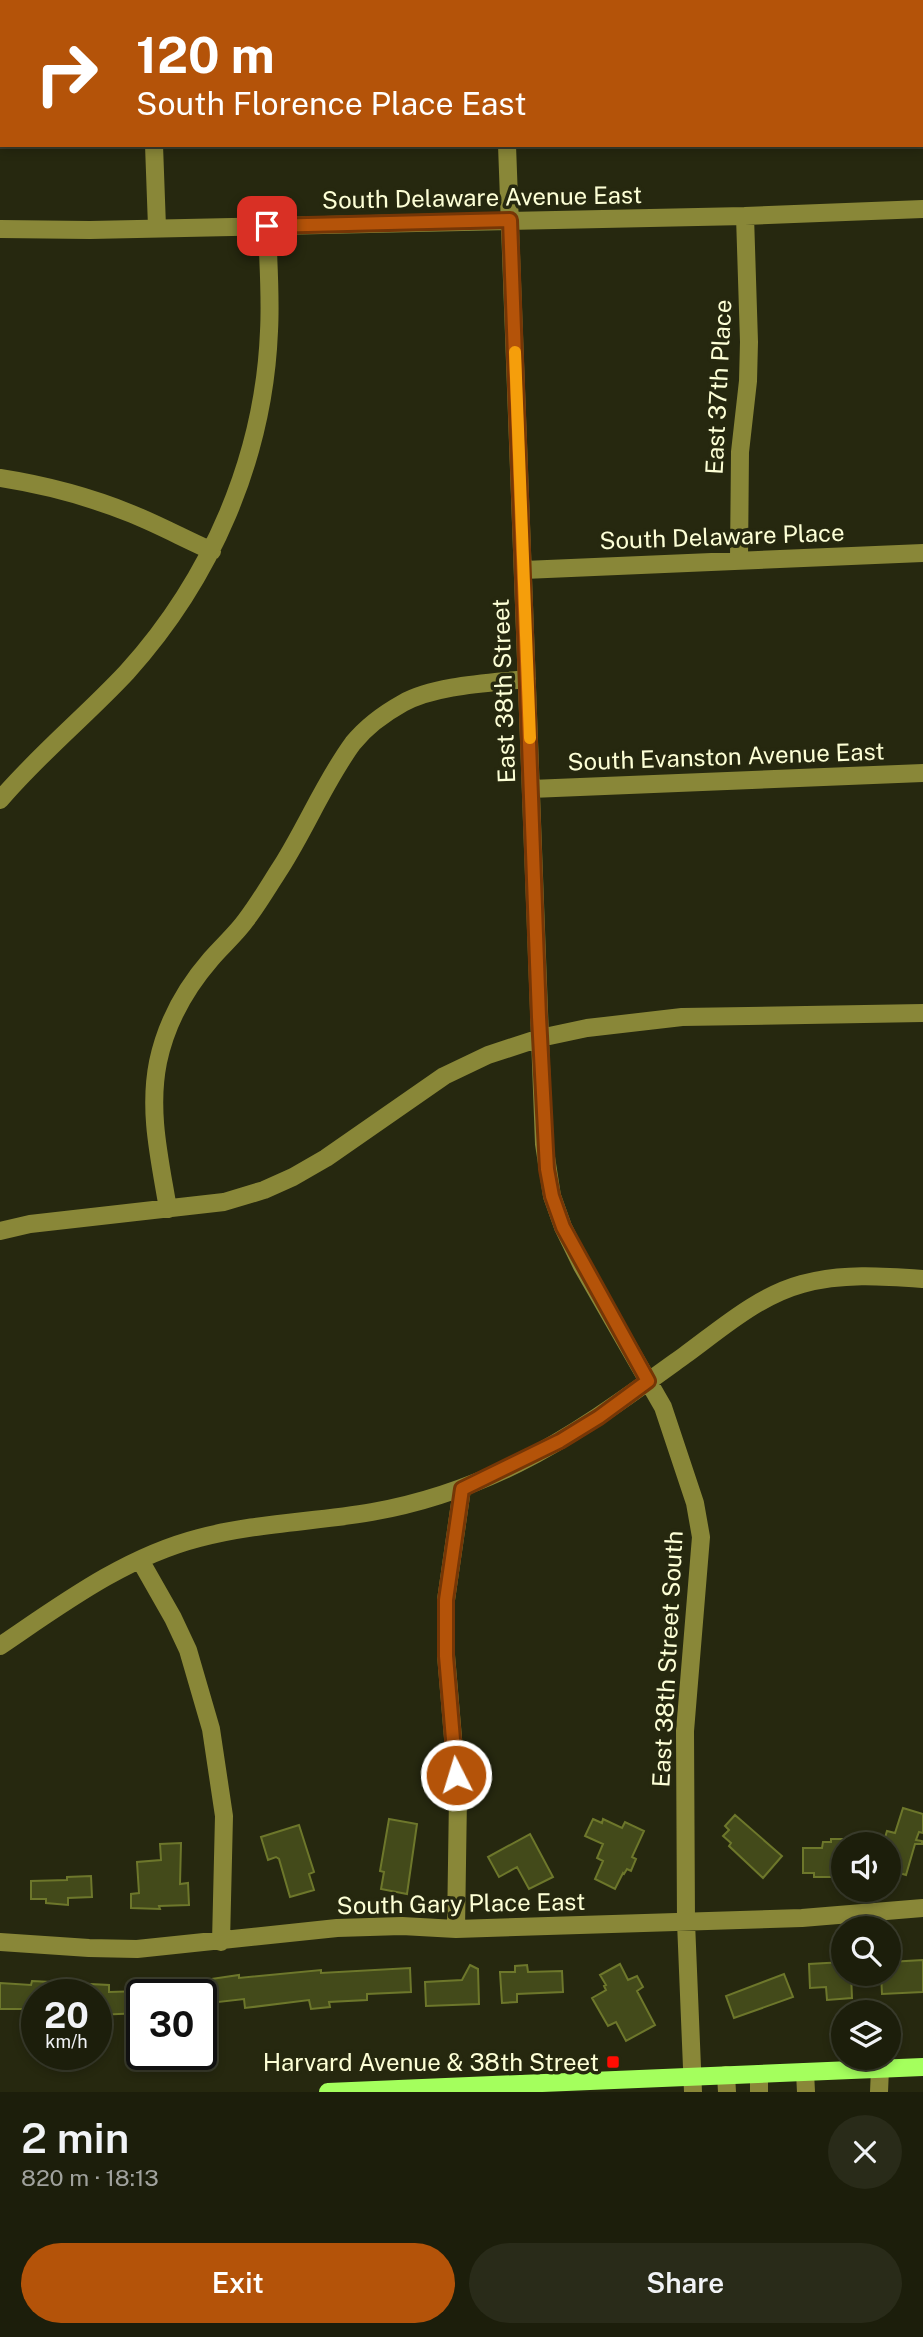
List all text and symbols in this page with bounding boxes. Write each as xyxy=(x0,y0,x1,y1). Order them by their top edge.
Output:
text: 120 m xyxy=(136,26,275,84)
icon: right xyxy=(21,28,112,119)
text: South Florence Place East xyxy=(136,85,527,122)
street label: South Delaware Avenue East xyxy=(322,180,642,214)
pin xyxy=(237,196,297,256)
icon: arrive xyxy=(248,207,286,245)
street label: East 37th Place xyxy=(699,299,737,475)
street label: South Delaware Place xyxy=(599,518,845,554)
street label: East 38th Street xyxy=(486,598,520,784)
street label: South Evanston Avenue East xyxy=(567,736,885,776)
street label: East 38th Street South xyxy=(646,1530,688,1788)
position arrow xyxy=(419,1738,493,1812)
map controls xyxy=(831,1832,901,2070)
button: sound xyxy=(831,1832,901,1902)
street label: South Gary Place East xyxy=(336,1887,586,1919)
button: search xyxy=(831,1916,901,1986)
speed limit sign: 30 xyxy=(126,1979,217,2070)
text: 20 xyxy=(44,1995,89,2036)
button: layers xyxy=(831,2000,901,2070)
text: km/h xyxy=(45,2031,88,2052)
place label: Harvard Avenue & 38th Street xyxy=(263,2048,599,2076)
marker: Harvard Avenue & 38th Street xyxy=(605,2054,621,2070)
text: 2 min xyxy=(21,2113,129,2162)
button: close xyxy=(828,2115,902,2189)
text: 820 m · 18:13 xyxy=(21,2164,159,2191)
button: Exit xyxy=(21,2243,455,2323)
button: Share xyxy=(469,2243,902,2323)

